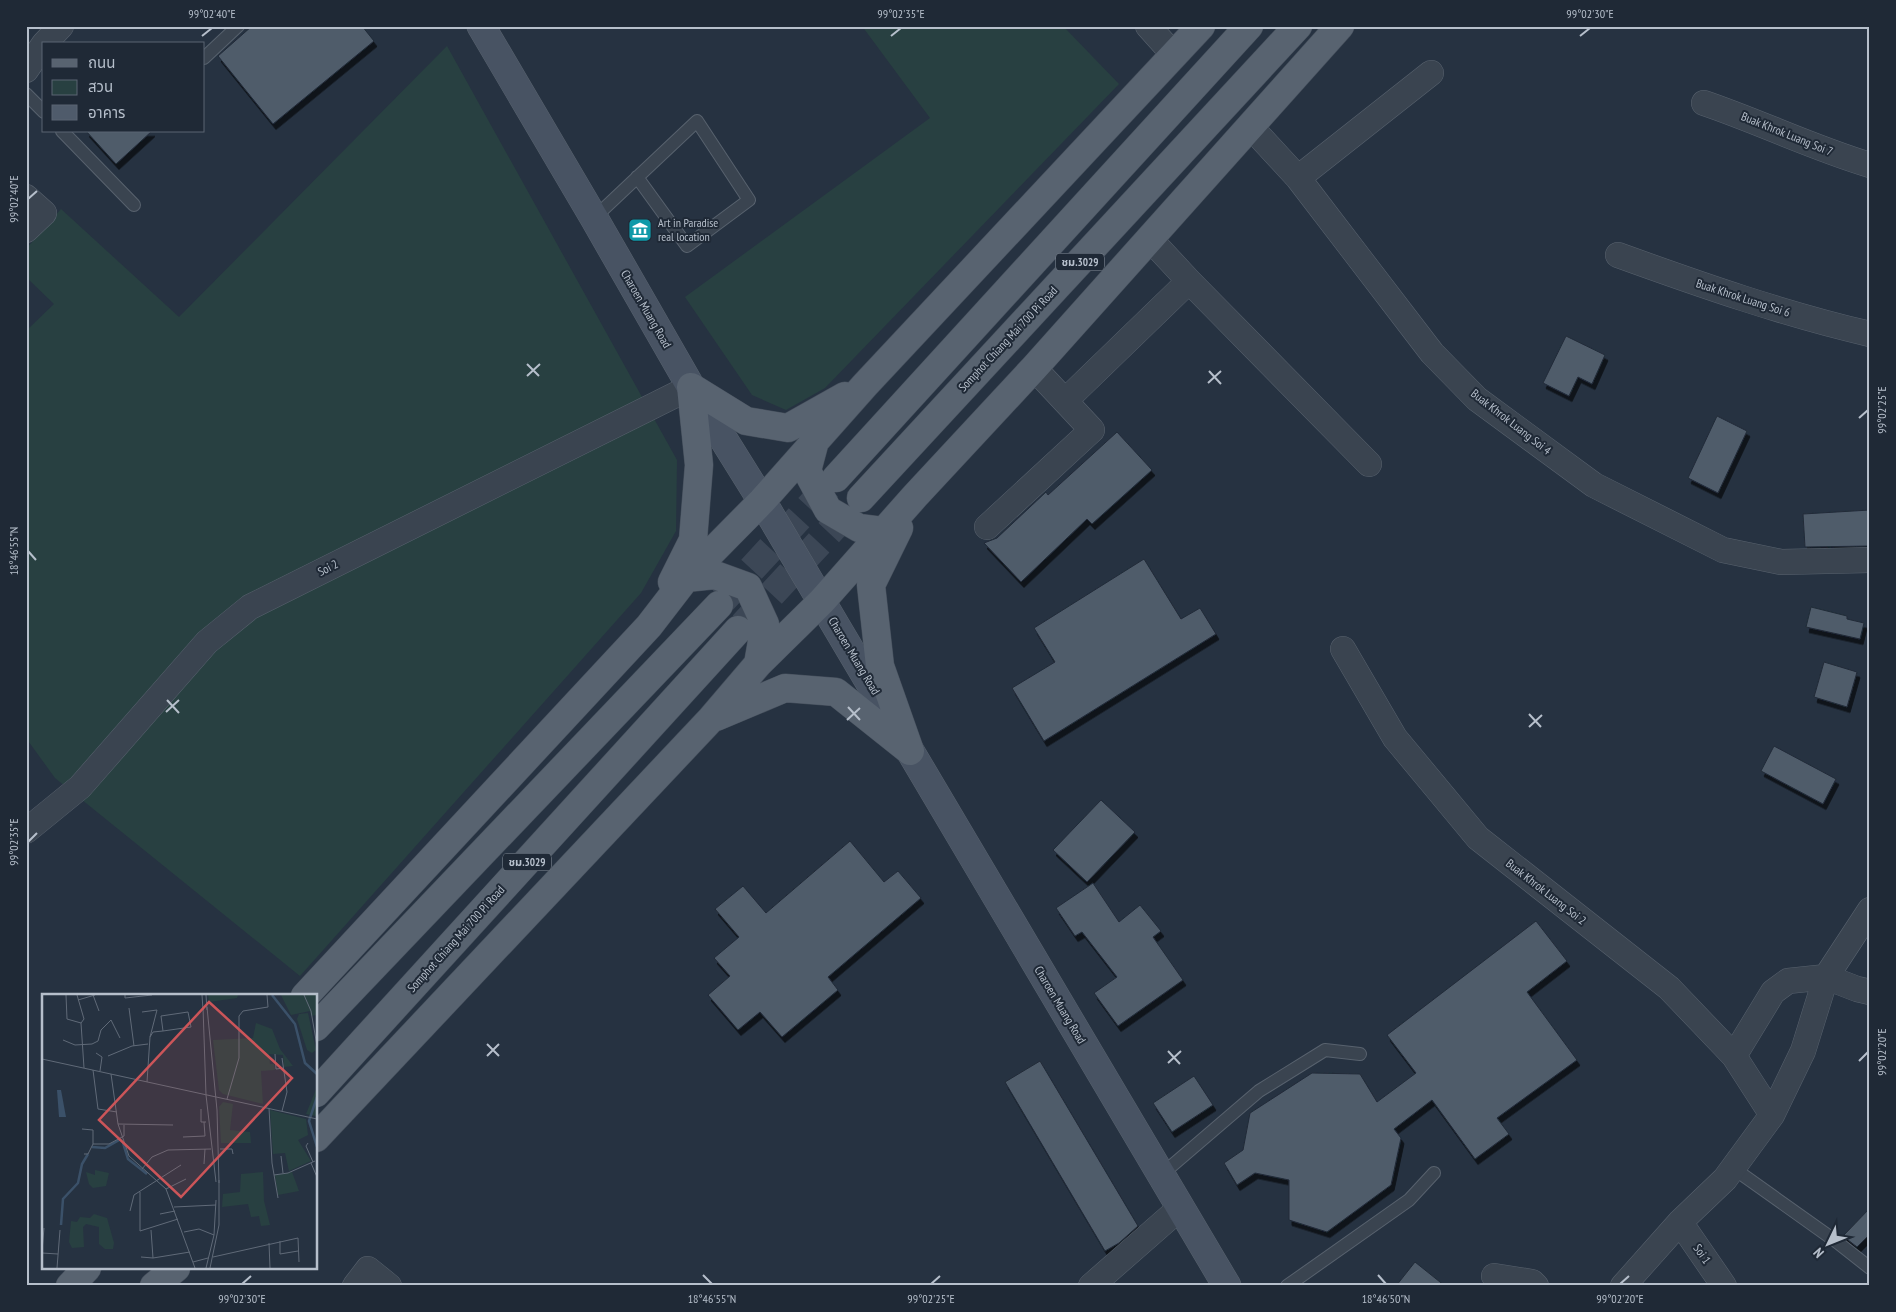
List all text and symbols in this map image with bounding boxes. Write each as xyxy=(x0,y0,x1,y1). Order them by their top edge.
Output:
text: 99°02'40"E xyxy=(188,6,236,21)
text: 99°02'35"E xyxy=(877,6,925,21)
text: 99°02'30"E xyxy=(1566,6,1614,21)
legend xyxy=(42,42,205,132)
text: ถนน xyxy=(88,53,115,72)
text: สวน xyxy=(88,77,113,96)
text: อาคาร xyxy=(88,103,125,122)
street label: Buak Khrok Luang Soi 7 xyxy=(1739,108,1835,159)
text: 99°02'40"E xyxy=(6,175,21,223)
place label: Art in Paradise real location xyxy=(658,215,718,244)
museum icon: Art in Paradise real location xyxy=(627,217,653,243)
road number: ชม.3029 xyxy=(1056,253,1104,270)
street label: Charoen Muang Road xyxy=(618,267,675,351)
street label: Buak Khrok Luang Soi 6 xyxy=(1694,275,1792,320)
street label: Somphot Chiang Mai 700 Pi Road xyxy=(955,283,1060,394)
street label: Buak Khrok Luang Soi 4 xyxy=(1468,386,1555,458)
text: 99°02'25"E xyxy=(1874,386,1889,434)
text: 18°46'55"N xyxy=(6,527,21,575)
street label: Soi 2 xyxy=(315,556,340,579)
street label: Charoen Muang Road xyxy=(825,614,884,697)
text: 99°02'35"E xyxy=(6,818,21,866)
road number: ชม.3029 xyxy=(503,854,551,870)
street label: Buak Khrok Luang Soi 2 xyxy=(1503,856,1589,928)
street label: Somphot Chiang Mai 700 Pi Road xyxy=(404,882,507,995)
street label: Charoen Muang Road xyxy=(1031,963,1090,1046)
inset map xyxy=(42,994,318,1270)
text: 99°02'20"E xyxy=(1874,1028,1889,1076)
north arrow xyxy=(1804,1220,1854,1270)
street label: Soi 1 xyxy=(1690,1241,1715,1267)
text: N xyxy=(1809,1244,1828,1262)
text: 99°02'30"E xyxy=(218,1291,266,1306)
text: 18°46'55"N xyxy=(688,1291,736,1306)
text: 99°02'25"E xyxy=(907,1291,955,1306)
text: 18°46'50"N xyxy=(1362,1291,1410,1306)
text: 99°02'20"E xyxy=(1596,1291,1644,1306)

